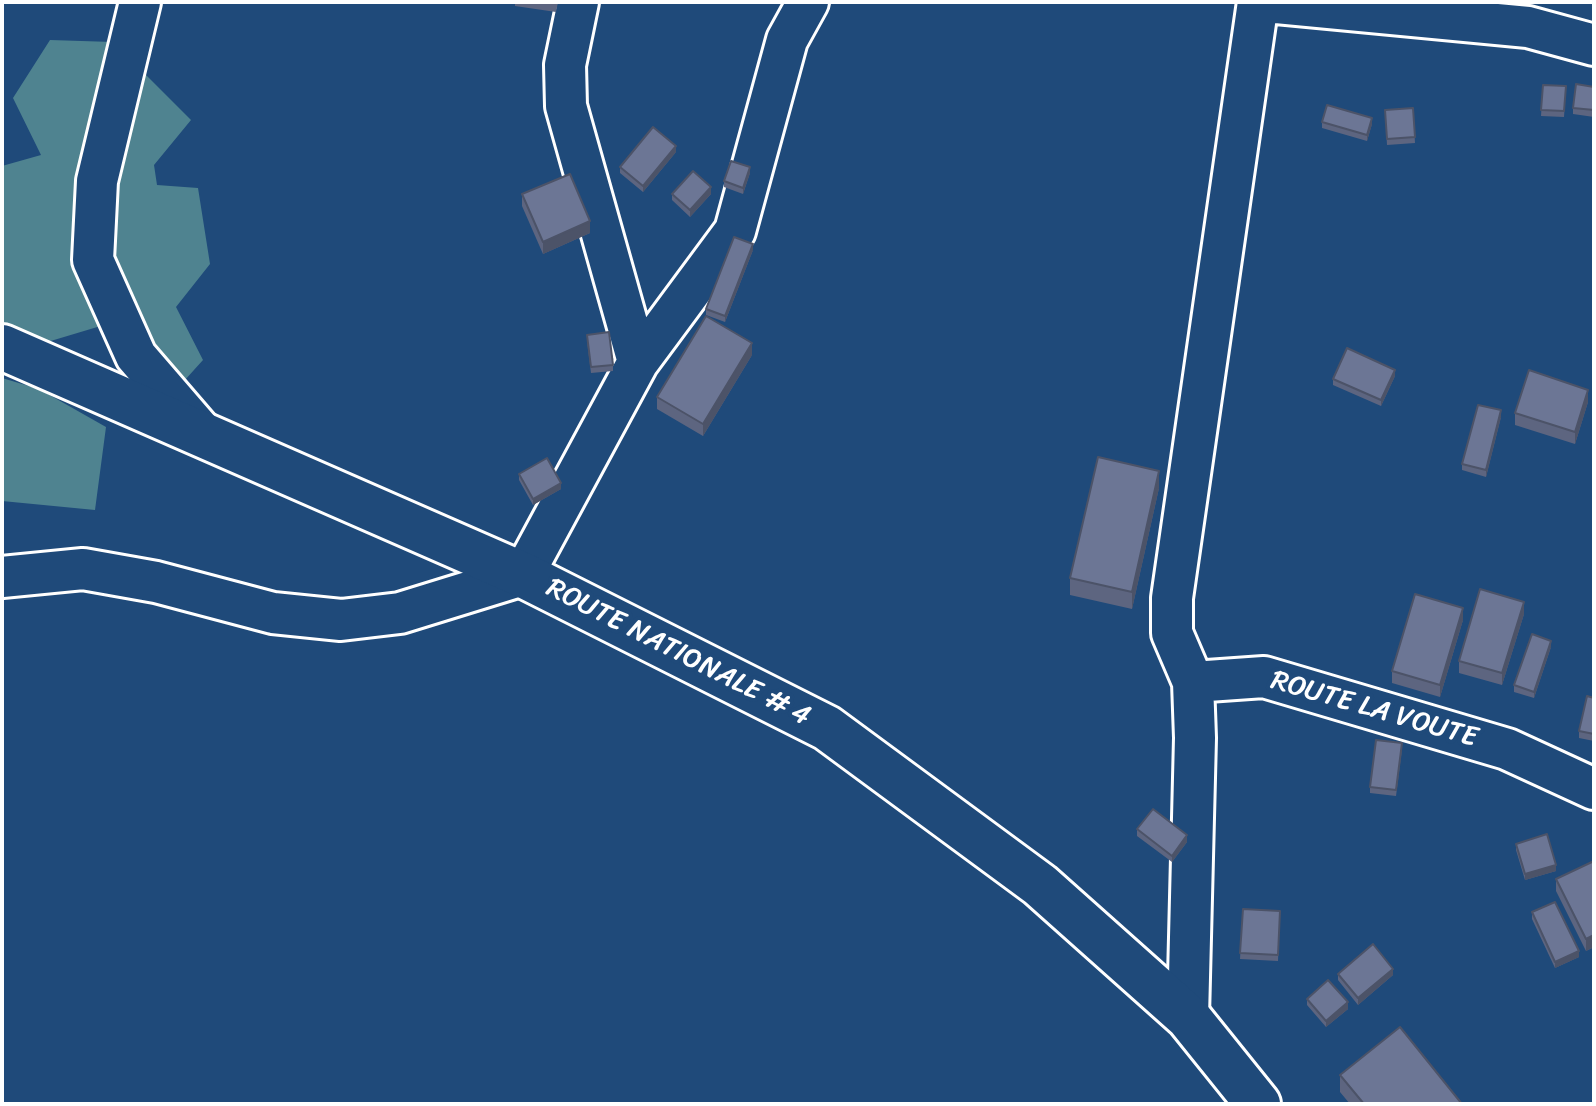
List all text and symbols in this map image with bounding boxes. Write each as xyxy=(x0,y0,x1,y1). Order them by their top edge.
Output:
street label: ROUTE NATIONALE # 4 xyxy=(540,572,816,734)
street label: ROUTE LA VOUTE xyxy=(1267,664,1481,756)

